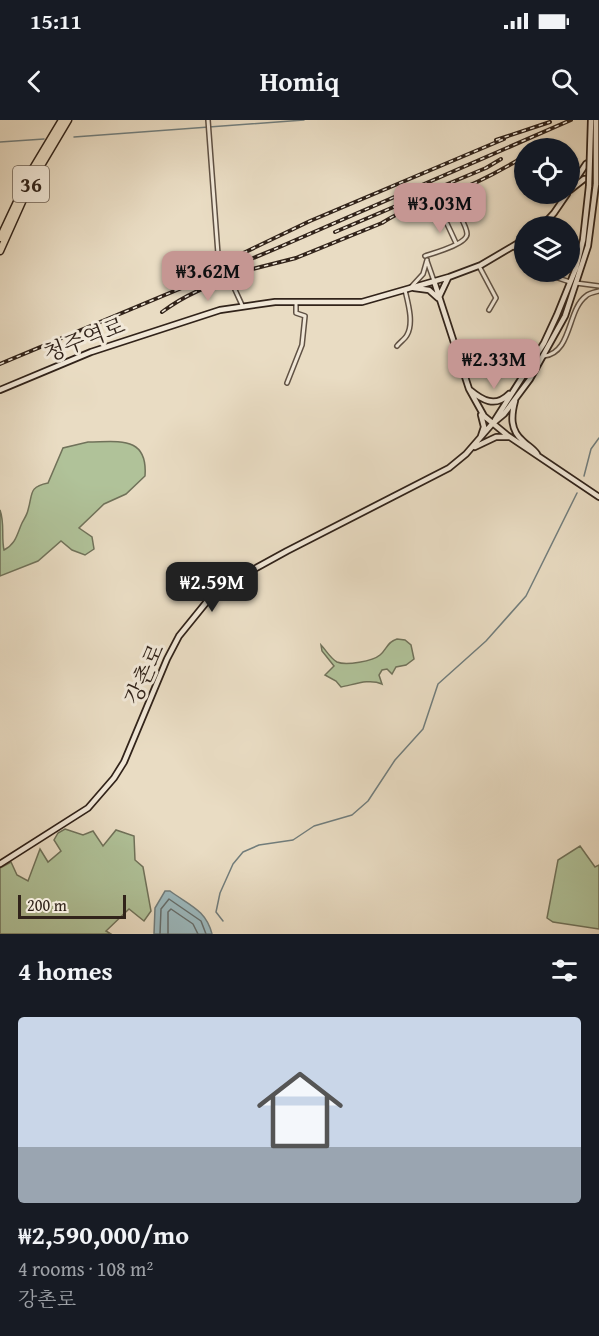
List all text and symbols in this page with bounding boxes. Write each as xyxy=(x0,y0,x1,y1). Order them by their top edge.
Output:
text: 15:11 xyxy=(30,5,82,37)
text: Homiq xyxy=(260,61,339,101)
icon: back xyxy=(18,65,51,98)
icon: search xyxy=(548,65,581,98)
map controls xyxy=(514,138,580,282)
button: locate xyxy=(514,138,580,204)
road number: 36 xyxy=(13,166,49,202)
pin: ₩3.03M xyxy=(391,183,489,234)
text: ₩3.03M xyxy=(408,188,472,217)
button: layers xyxy=(514,216,580,282)
pin: ₩3.62M xyxy=(159,251,257,302)
text: ₩3.62M xyxy=(176,256,240,285)
street label: 청주역로 xyxy=(39,309,129,369)
pin: ₩2.33M xyxy=(445,339,543,390)
text: ₩2.33M xyxy=(462,344,526,373)
pin: ₩2.59M xyxy=(163,562,261,613)
text: ₩2.59M xyxy=(180,567,244,596)
street label: 강촌로 xyxy=(116,638,172,710)
scale bar xyxy=(18,892,126,920)
text: 200 m xyxy=(27,893,67,917)
text: 4 homes xyxy=(18,951,113,990)
icon: filters xyxy=(548,954,581,987)
icon: home xyxy=(246,1056,354,1164)
text: ₩2,590,000/mo xyxy=(18,1215,189,1254)
text: 4 rooms · 108 m² xyxy=(18,1254,153,1283)
text: 강촌로 xyxy=(18,1284,76,1313)

